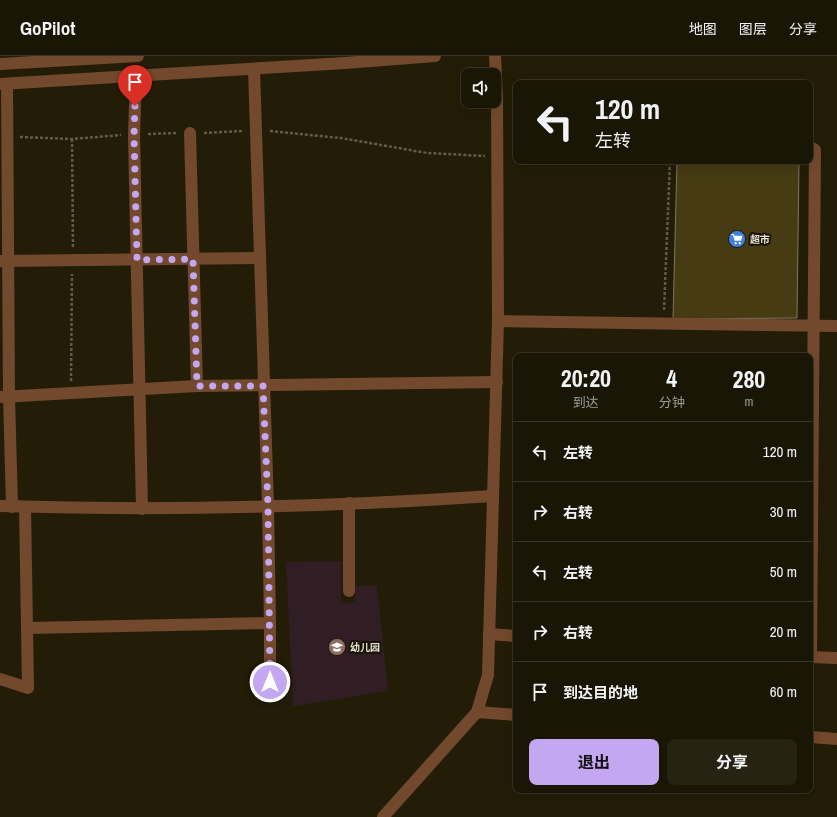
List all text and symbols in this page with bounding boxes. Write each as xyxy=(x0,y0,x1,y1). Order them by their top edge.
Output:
text: GoPilot xyxy=(20,15,75,41)
text: 地图 xyxy=(689,20,717,38)
text: 图层 xyxy=(739,20,767,38)
text: 分享 xyxy=(789,20,817,38)
pin xyxy=(118,65,152,106)
map controls xyxy=(461,68,501,108)
button: sound xyxy=(461,68,501,108)
icon: arrive xyxy=(124,71,146,93)
text: 120 m xyxy=(595,90,660,128)
icon: left xyxy=(529,96,581,148)
text: 左转 xyxy=(595,128,631,153)
supermarket icon: 超市 xyxy=(727,229,747,249)
place label: 超市 xyxy=(750,233,770,246)
text: 20:20 xyxy=(561,362,611,394)
text: 4 xyxy=(666,362,677,394)
text: 280 xyxy=(732,363,765,395)
text: m xyxy=(744,393,753,410)
text: 到达 xyxy=(573,394,599,411)
text: 分钟 xyxy=(659,394,685,411)
icon: left xyxy=(529,441,551,463)
text: 120 m xyxy=(763,441,797,462)
text: 左转 xyxy=(563,442,593,463)
icon: right xyxy=(529,501,551,523)
text: 30 m xyxy=(770,501,797,522)
text: 右转 xyxy=(563,502,593,523)
icon: left xyxy=(529,561,551,583)
text: 50 m xyxy=(770,561,797,582)
text: 左转 xyxy=(563,562,593,583)
icon: right xyxy=(529,621,551,643)
text: 20 m xyxy=(770,621,797,642)
text: 右转 xyxy=(563,622,593,643)
school or university icon: 幼儿园 xyxy=(327,637,347,657)
place label: 幼儿园 xyxy=(350,641,380,654)
position arrow xyxy=(249,661,291,703)
icon: arrive xyxy=(529,681,551,703)
text: 60 m xyxy=(770,681,797,702)
text: 到达目的地 xyxy=(563,682,638,703)
button: 退出 xyxy=(529,739,659,785)
button: 分享 xyxy=(667,739,797,785)

